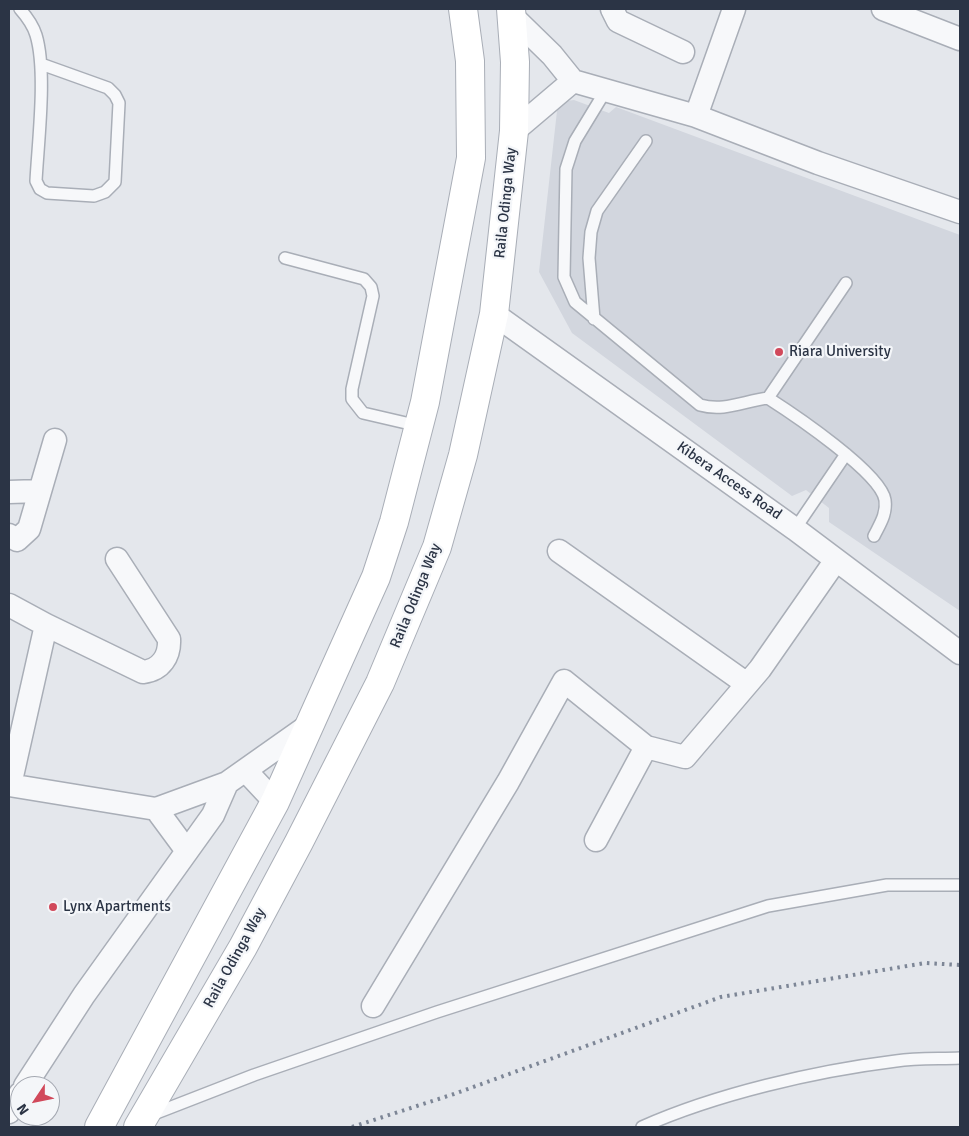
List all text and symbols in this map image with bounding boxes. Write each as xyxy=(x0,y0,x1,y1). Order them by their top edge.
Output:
street label: Raila Odinga Way xyxy=(491,147,521,259)
place label: Riara University xyxy=(789,343,891,361)
marker: Riara University xyxy=(773,346,785,358)
street label: Kibera Access Road xyxy=(673,438,785,524)
street label: Raila Odinga Way xyxy=(387,541,445,651)
place label: Lynx Apartments xyxy=(63,898,171,916)
marker: Lynx Apartments xyxy=(47,901,59,913)
street label: Raila Odinga Way xyxy=(200,905,270,1011)
north arrow xyxy=(10,1076,60,1126)
text: N xyxy=(13,1100,33,1118)

